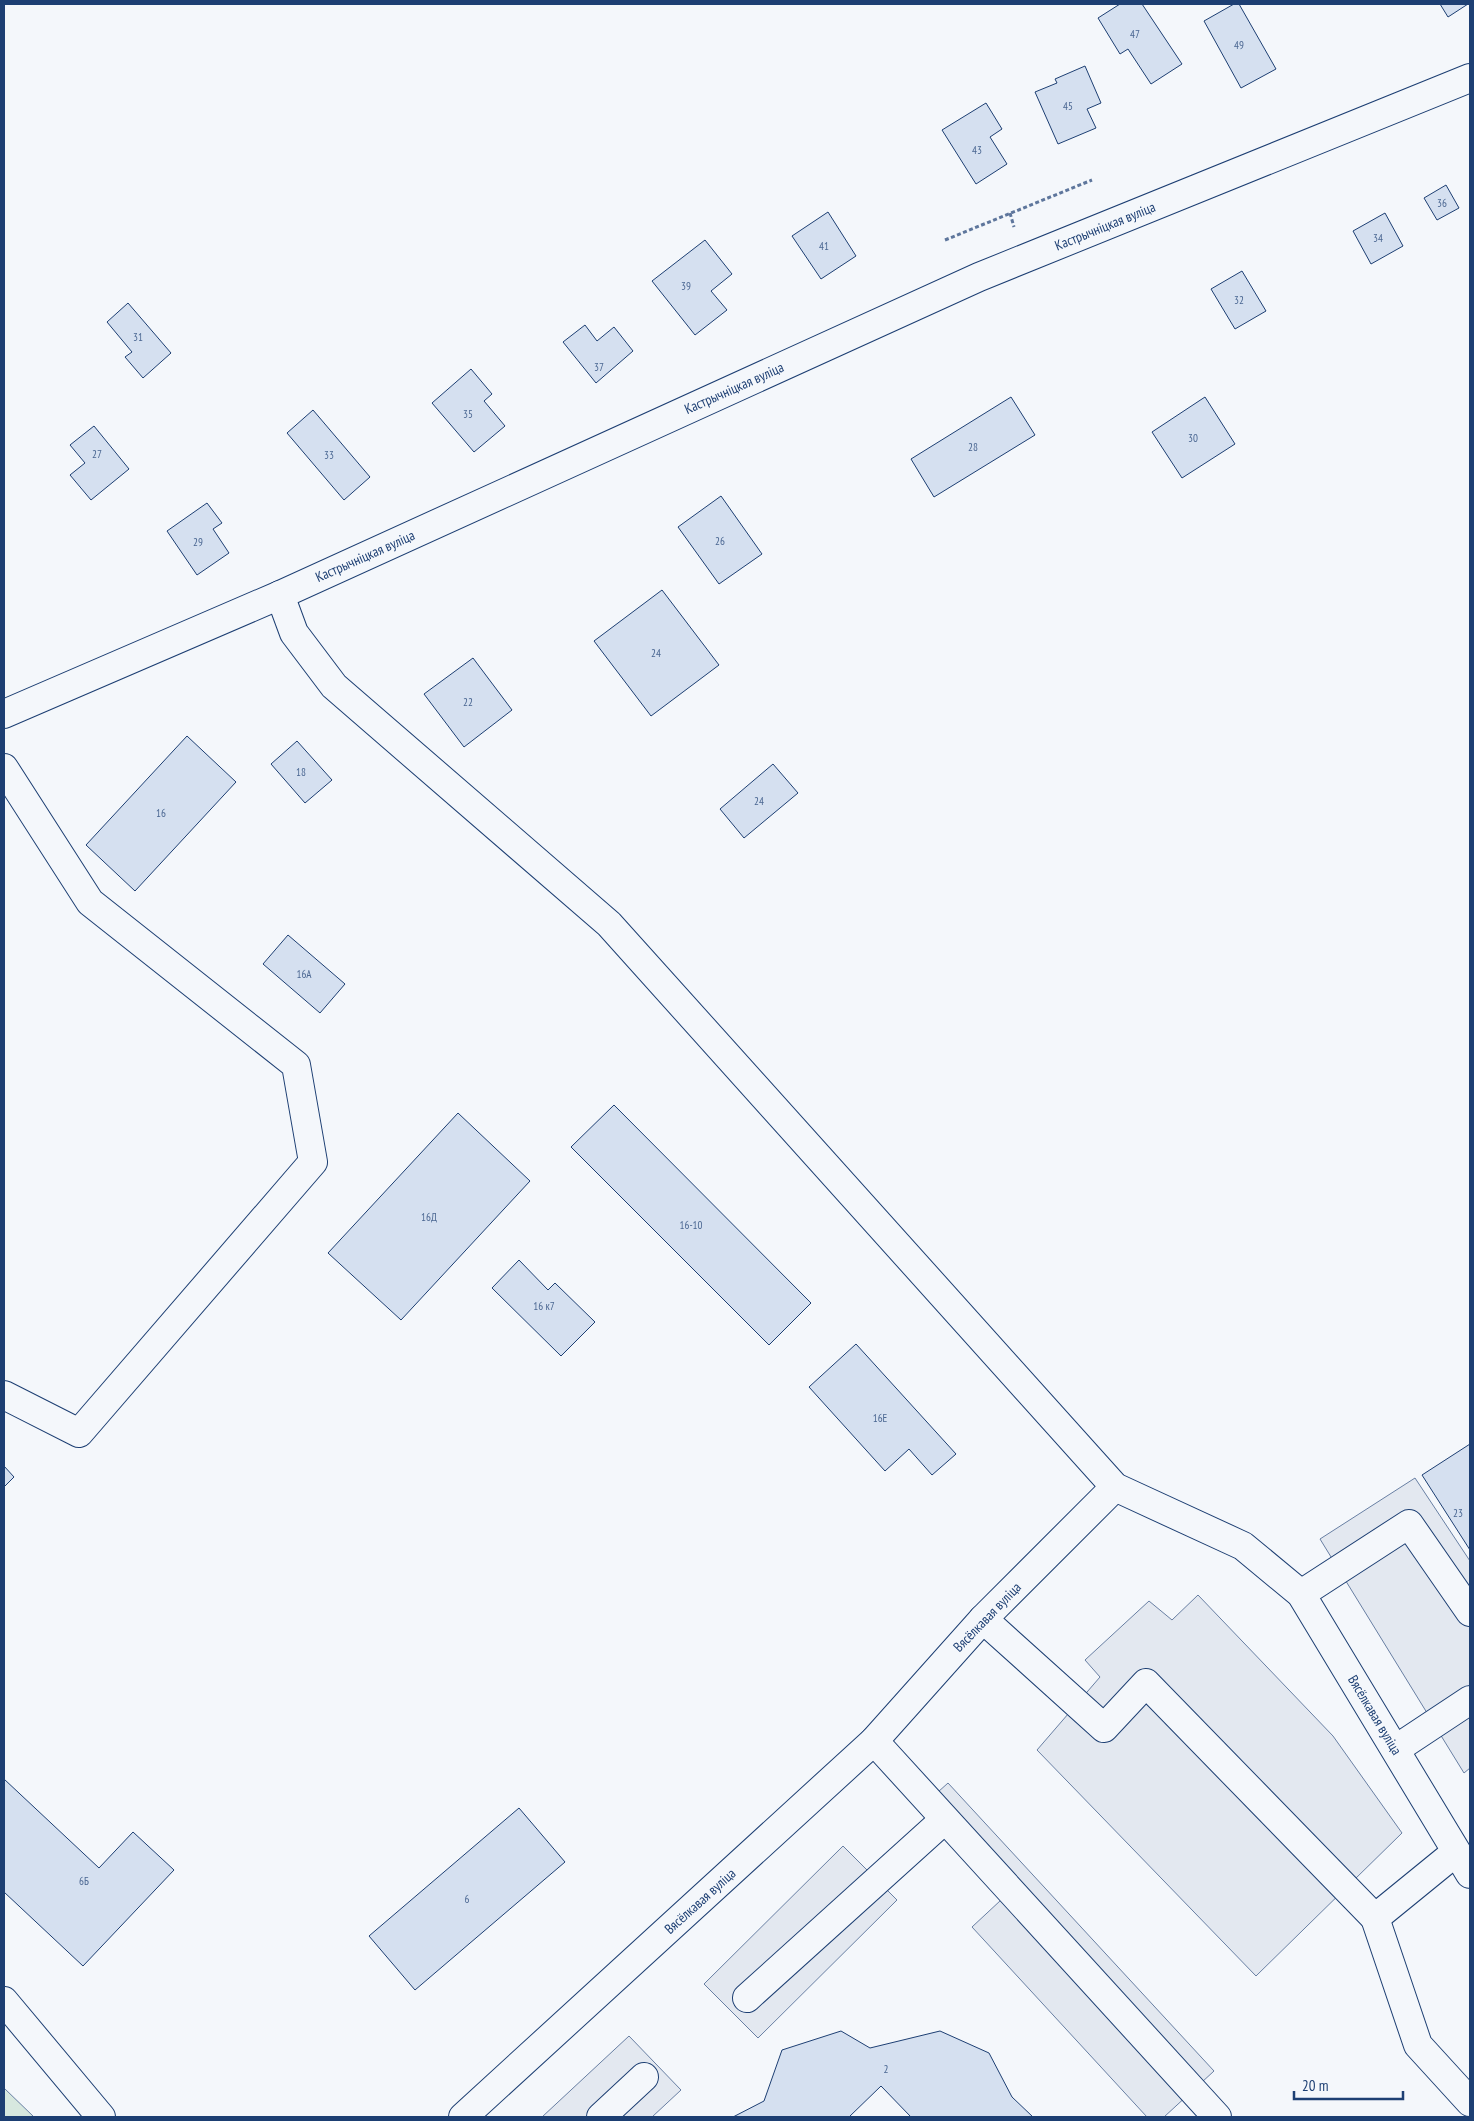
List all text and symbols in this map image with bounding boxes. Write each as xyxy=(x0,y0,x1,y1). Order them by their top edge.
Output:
house number: 47 xyxy=(1130,27,1140,41)
house number: 49 xyxy=(1234,38,1244,52)
house number: 45 xyxy=(1063,99,1073,113)
house number: 43 xyxy=(972,143,982,157)
house number: 36 xyxy=(1437,196,1447,210)
street label: Кастрычніцкая вуліца xyxy=(1052,198,1158,254)
house number: 34 xyxy=(1373,231,1383,245)
house number: 41 xyxy=(819,239,829,253)
house number: 39 xyxy=(681,279,691,293)
house number: 32 xyxy=(1234,293,1244,307)
house number: 31 xyxy=(133,330,143,344)
street label: Кастрычніцкая вуліца xyxy=(681,358,787,418)
house number: 37 xyxy=(594,360,604,374)
house number: 35 xyxy=(463,407,473,421)
house number: 30 xyxy=(1188,431,1198,445)
house number: 28 xyxy=(968,440,978,454)
house number: 27 xyxy=(92,447,102,461)
house number: 33 xyxy=(324,448,334,462)
street label: Кастрычніцкая вуліца xyxy=(312,526,418,586)
house number: 26 xyxy=(715,534,725,548)
house number: 29 xyxy=(193,535,203,549)
house number: 24 xyxy=(651,646,661,660)
house number: 22 xyxy=(463,695,473,709)
house number: 18 xyxy=(296,765,306,779)
house number: 24 xyxy=(754,794,764,808)
house number: 16 xyxy=(156,806,166,820)
house number: 16А xyxy=(296,967,312,981)
house number: 16Д xyxy=(421,1210,437,1224)
house number: 16-10 xyxy=(679,1218,703,1232)
house number: 16 к7 xyxy=(533,1299,555,1313)
house number: 16Е xyxy=(873,1411,888,1425)
house number: 23 xyxy=(1453,1506,1463,1520)
street label: Вясёлкавая вуліца xyxy=(949,1578,1025,1656)
street label: Вясёлкавая вуліца xyxy=(1344,1672,1406,1758)
street label: Вясёлкавая вуліца xyxy=(661,1864,739,1938)
house number: 6Б xyxy=(79,1874,89,1888)
house number: 6 xyxy=(465,1892,470,1906)
house number: 2 xyxy=(884,2062,889,2076)
scale bar xyxy=(1294,2068,1403,2100)
text: 20 m xyxy=(1302,2076,1328,2095)

